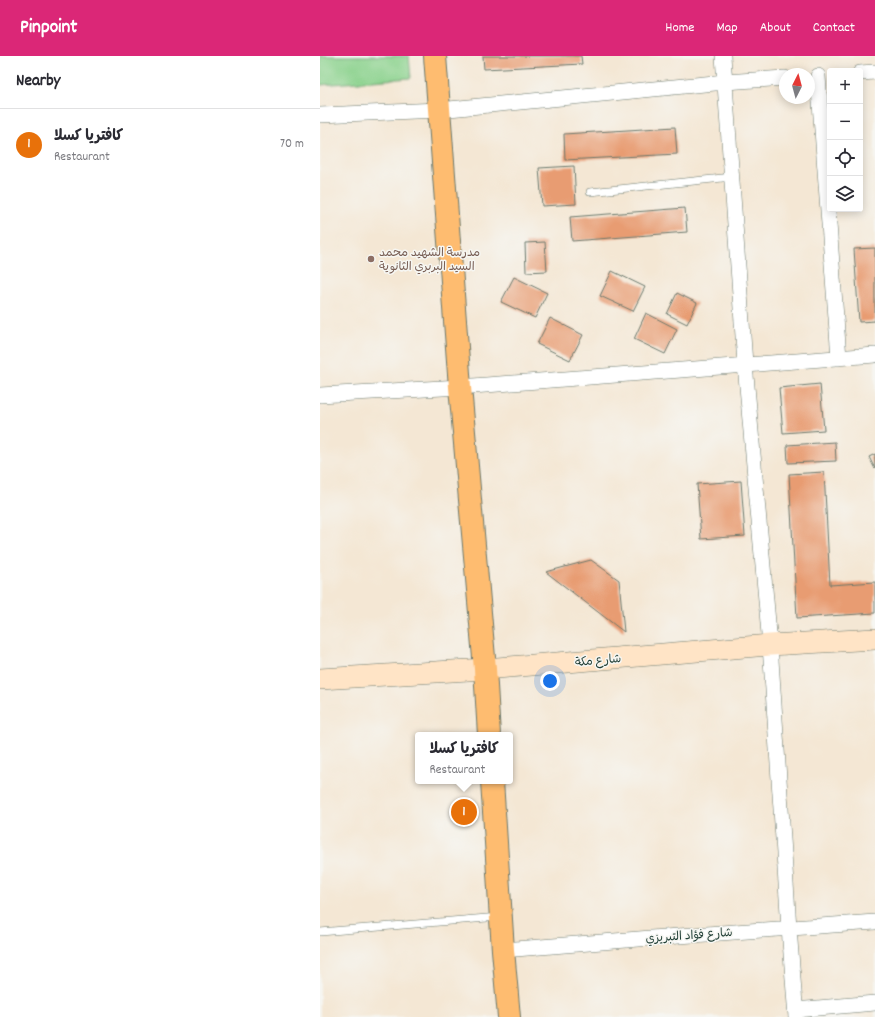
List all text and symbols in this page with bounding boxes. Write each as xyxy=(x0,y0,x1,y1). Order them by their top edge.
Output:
text: Pinpoint xyxy=(20,15,77,42)
text: Home xyxy=(665,18,694,38)
text: Map xyxy=(716,18,738,38)
text: About xyxy=(760,18,791,38)
text: Contact xyxy=(813,18,855,38)
north arrow xyxy=(779,68,815,104)
map controls xyxy=(827,68,863,212)
button: + xyxy=(827,68,863,104)
text: Nearby xyxy=(16,70,60,94)
button: − xyxy=(827,104,863,140)
text: كافتريا كسلا xyxy=(54,126,123,148)
text: 1 xyxy=(28,135,30,154)
text: 70 m xyxy=(280,135,304,154)
button: locate xyxy=(827,140,863,176)
text: Restaurant xyxy=(54,148,110,167)
button: layers xyxy=(827,176,863,212)
place label: مدرسة الشهيد محمد السيد البربري الثانوية xyxy=(379,245,480,276)
marker: مدرسة الشهيد محمد السيد البربري الثانوية xyxy=(366,254,376,264)
street label: شارع مكة xyxy=(574,651,622,672)
your location xyxy=(540,671,560,691)
popup xyxy=(415,732,513,784)
text: كافتريا كسلا xyxy=(429,739,499,761)
text: Restaurant xyxy=(429,761,485,780)
pin: 1 xyxy=(451,797,477,827)
street label: شارع فؤاد التبريزي xyxy=(645,925,733,948)

